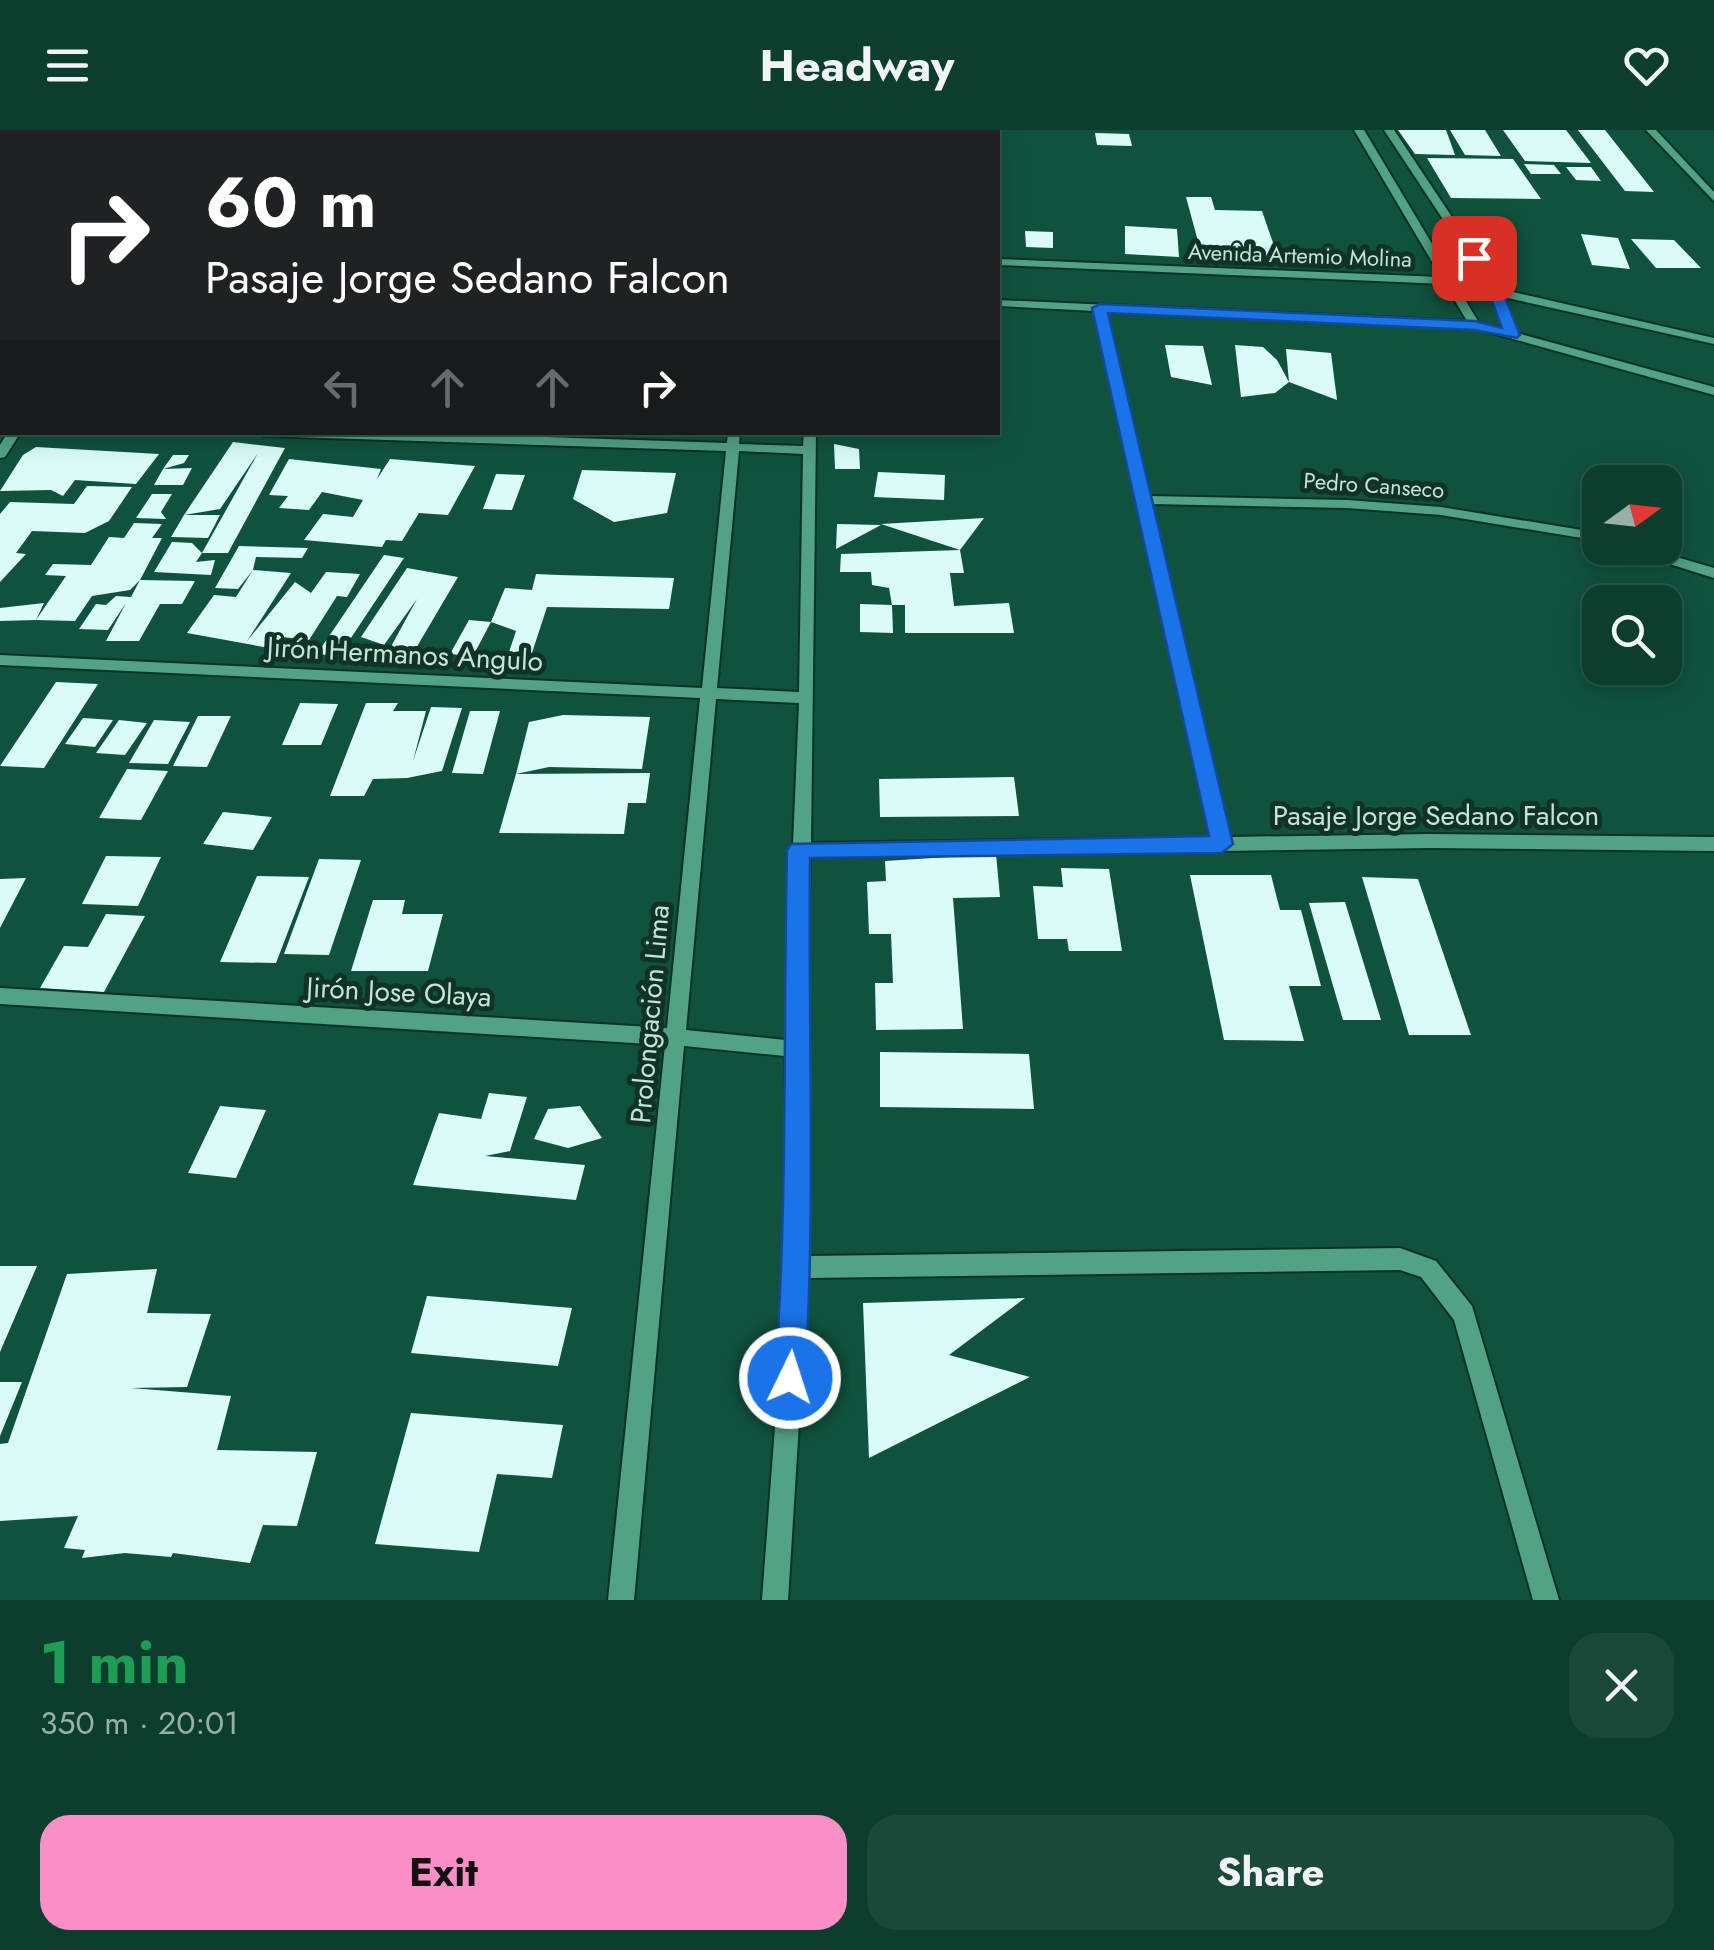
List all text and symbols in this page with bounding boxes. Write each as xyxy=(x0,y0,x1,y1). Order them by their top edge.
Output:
text: Headway xyxy=(760,33,954,98)
icon: menu xyxy=(40,38,95,93)
icon: heart xyxy=(1619,38,1674,93)
text: 60 m xyxy=(205,152,377,253)
icon: right xyxy=(40,170,170,300)
pin xyxy=(1432,216,1517,301)
icon: arrive xyxy=(1447,231,1502,286)
street label: Avenida Artemio Molina xyxy=(1188,235,1412,275)
text: Pasaje Jorge Sedano Falcon xyxy=(205,245,730,310)
icon: left xyxy=(315,360,370,415)
icon: ahead xyxy=(420,360,475,415)
icon: ahead xyxy=(525,360,580,415)
icon: right xyxy=(630,360,685,415)
street label: Pedro Canseco xyxy=(1303,464,1445,506)
north arrow xyxy=(1582,465,1682,565)
map controls xyxy=(1582,465,1682,685)
button: search xyxy=(1582,585,1682,685)
street label: Jirón Hermanos Angulo xyxy=(262,626,544,682)
street label: Pasaje Jorge Sedano Falcon xyxy=(1273,795,1599,836)
street label: Prolongación Lima xyxy=(620,903,680,1125)
street label: Jirón Jose Olaya xyxy=(301,966,493,1017)
position arrow xyxy=(738,1326,842,1430)
text: 1 min xyxy=(40,1619,189,1706)
button: close xyxy=(1569,1633,1674,1738)
text: 350 m · 20:01 xyxy=(40,1700,239,1746)
button: Exit xyxy=(40,1815,847,1930)
button: Share xyxy=(867,1815,1674,1930)

